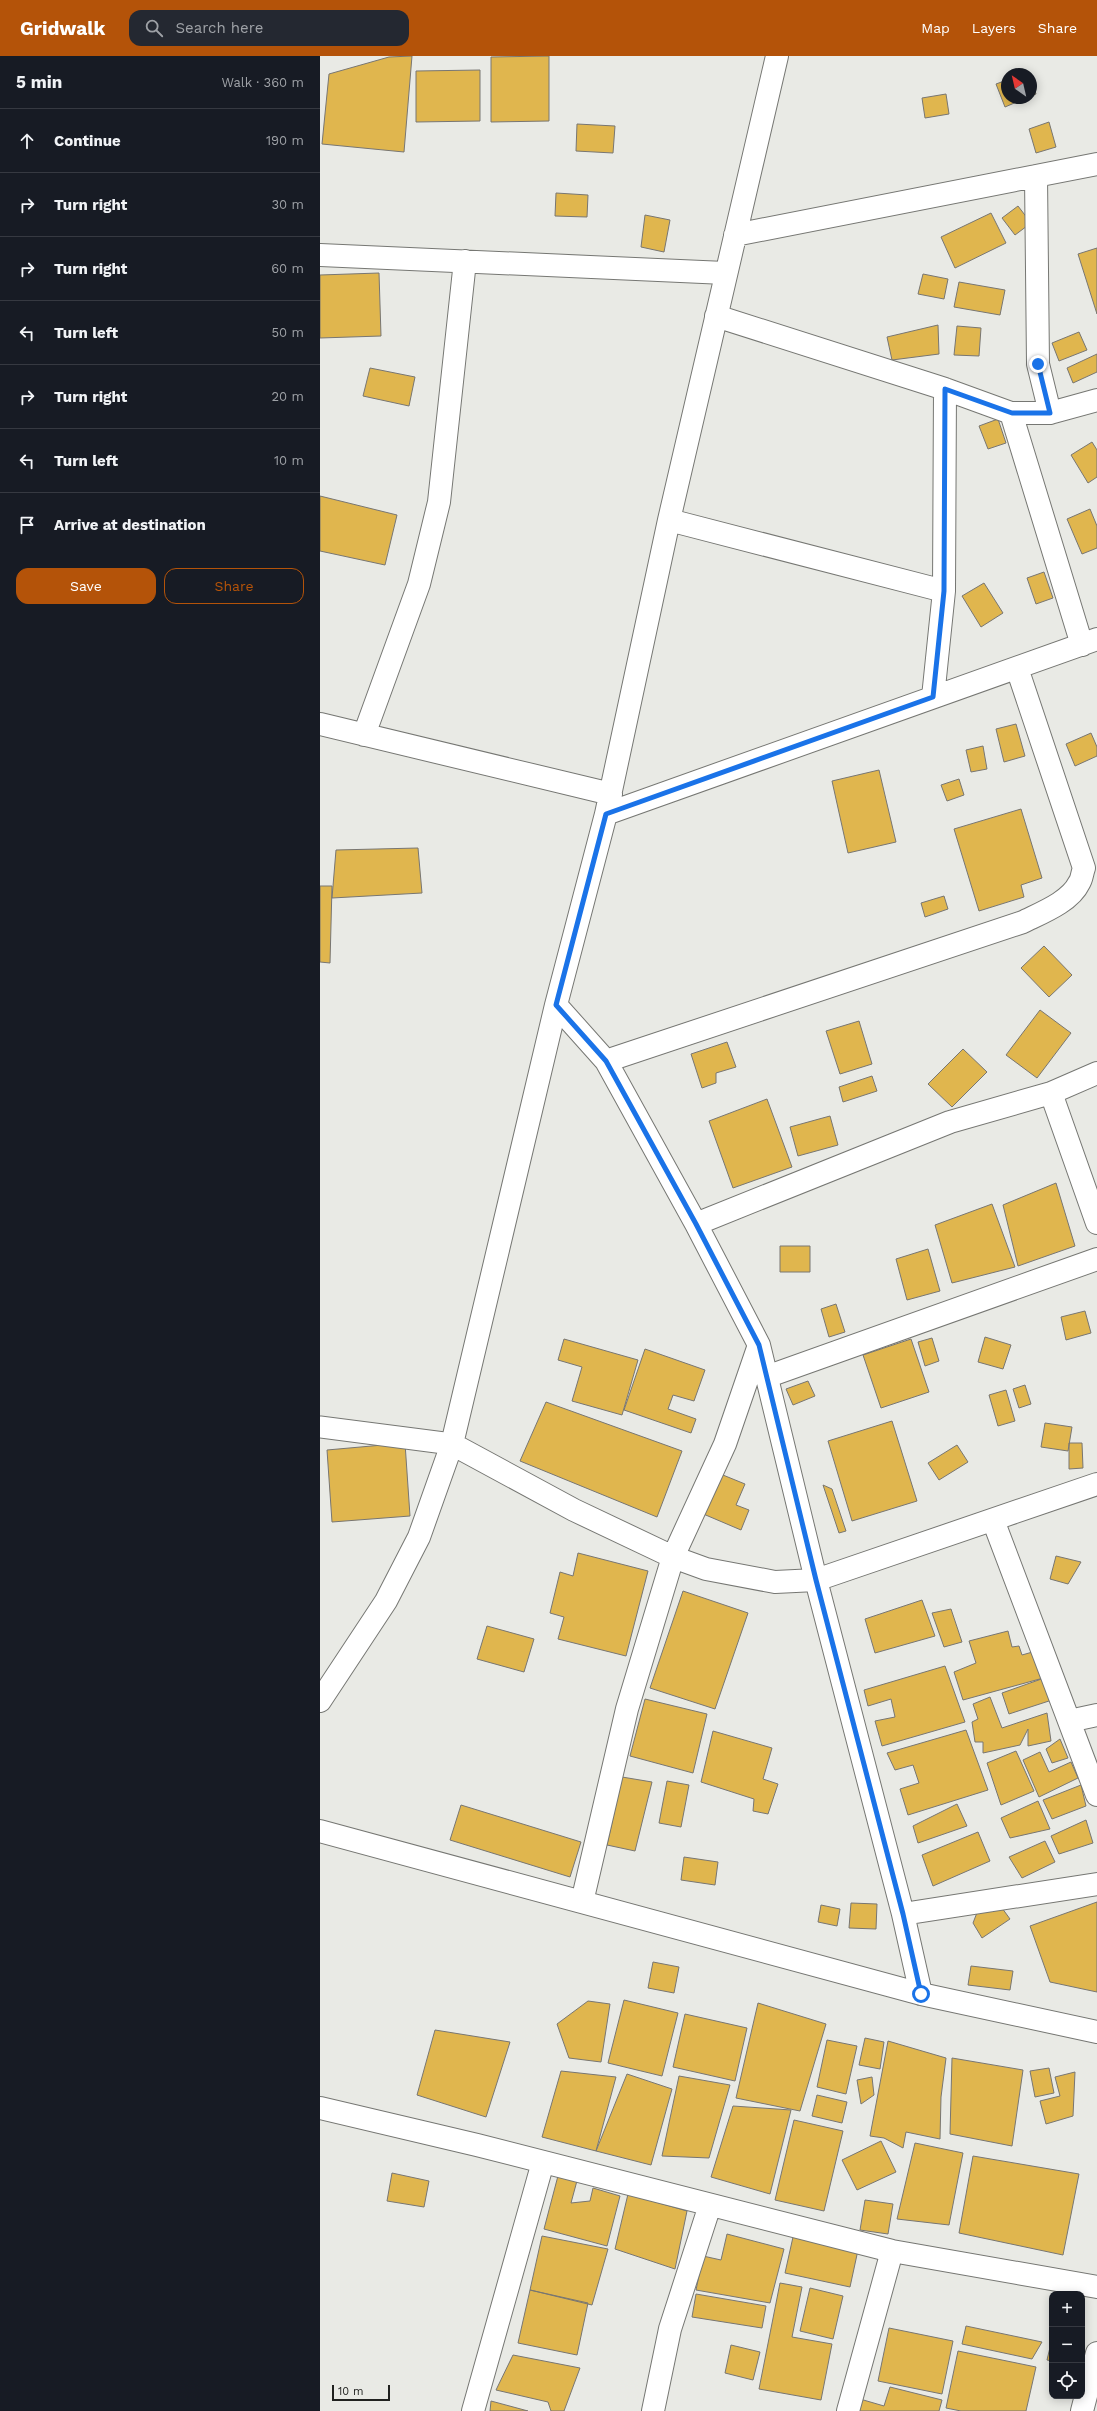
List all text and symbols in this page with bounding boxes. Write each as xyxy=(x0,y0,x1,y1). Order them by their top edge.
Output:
search box xyxy=(129,10,409,46)
text: Gridwalk xyxy=(20,17,105,40)
icon: search xyxy=(143,17,165,39)
text: Search here xyxy=(175,19,263,37)
text: Map xyxy=(921,20,950,36)
text: Layers xyxy=(972,20,1016,36)
text: Share xyxy=(1038,20,1077,36)
north arrow xyxy=(1001,68,1037,104)
text: 5 min xyxy=(16,72,62,92)
text: Walk · 360 m xyxy=(221,75,304,90)
icon: ahead xyxy=(16,130,38,152)
text: Continue xyxy=(54,132,121,150)
text: 190 m xyxy=(266,133,304,148)
icon: right xyxy=(16,194,38,216)
text: Turn right xyxy=(54,196,127,214)
text: 30 m xyxy=(272,197,304,212)
icon: right xyxy=(16,258,38,280)
text: Turn right xyxy=(54,260,127,278)
text: 60 m xyxy=(271,261,304,276)
icon: left xyxy=(16,322,38,344)
text: Turn left xyxy=(54,324,118,342)
text: 50 m xyxy=(272,325,304,340)
route end xyxy=(1029,355,1047,373)
icon: right xyxy=(16,386,38,408)
text: Turn right xyxy=(54,388,127,406)
text: 20 m xyxy=(272,389,304,404)
icon: left xyxy=(16,450,38,472)
text: Turn left xyxy=(54,452,118,470)
text: 10 m xyxy=(274,453,304,468)
icon: arrive xyxy=(16,514,38,536)
text: Arrive at destination xyxy=(54,516,206,534)
button: Save xyxy=(16,568,156,604)
button: Share xyxy=(164,568,304,604)
route start xyxy=(912,1985,930,2003)
map controls xyxy=(1049,2291,1085,2399)
button: + xyxy=(1049,2291,1085,2327)
button: − xyxy=(1049,2327,1085,2363)
button: locate xyxy=(1049,2363,1085,2399)
scale bar xyxy=(332,2383,390,2402)
text: 10 m xyxy=(338,2385,363,2398)

